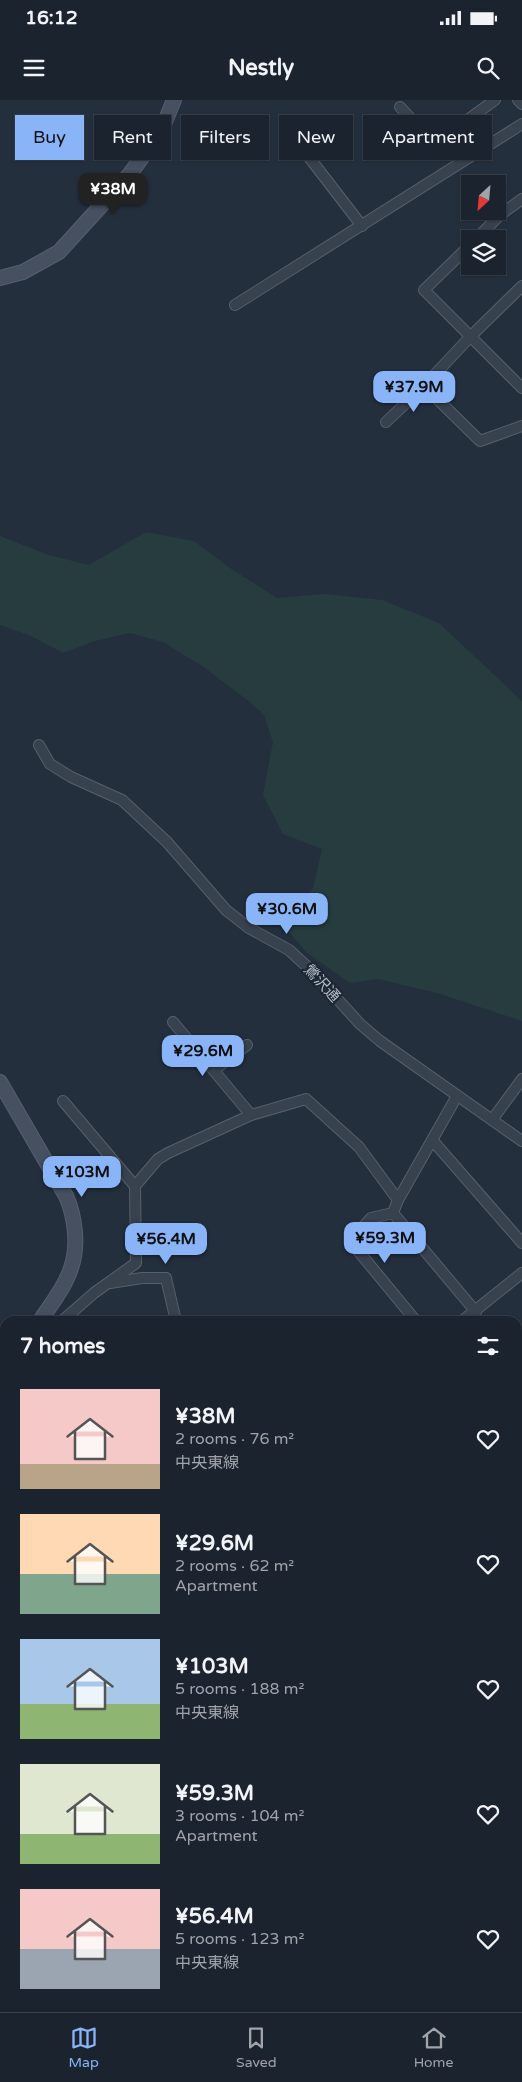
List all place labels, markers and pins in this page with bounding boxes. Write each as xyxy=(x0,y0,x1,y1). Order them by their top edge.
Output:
pin: ¥38M xyxy=(83,172,143,215)
pin: ¥37.9M xyxy=(373,370,455,413)
pin: ¥30.6M xyxy=(246,892,328,935)
pin: ¥29.6M xyxy=(162,1034,244,1077)
pin: ¥103M xyxy=(47,1156,117,1198)
pin: ¥56.4M xyxy=(125,1222,207,1265)
pin: ¥59.3M xyxy=(344,1222,426,1264)

